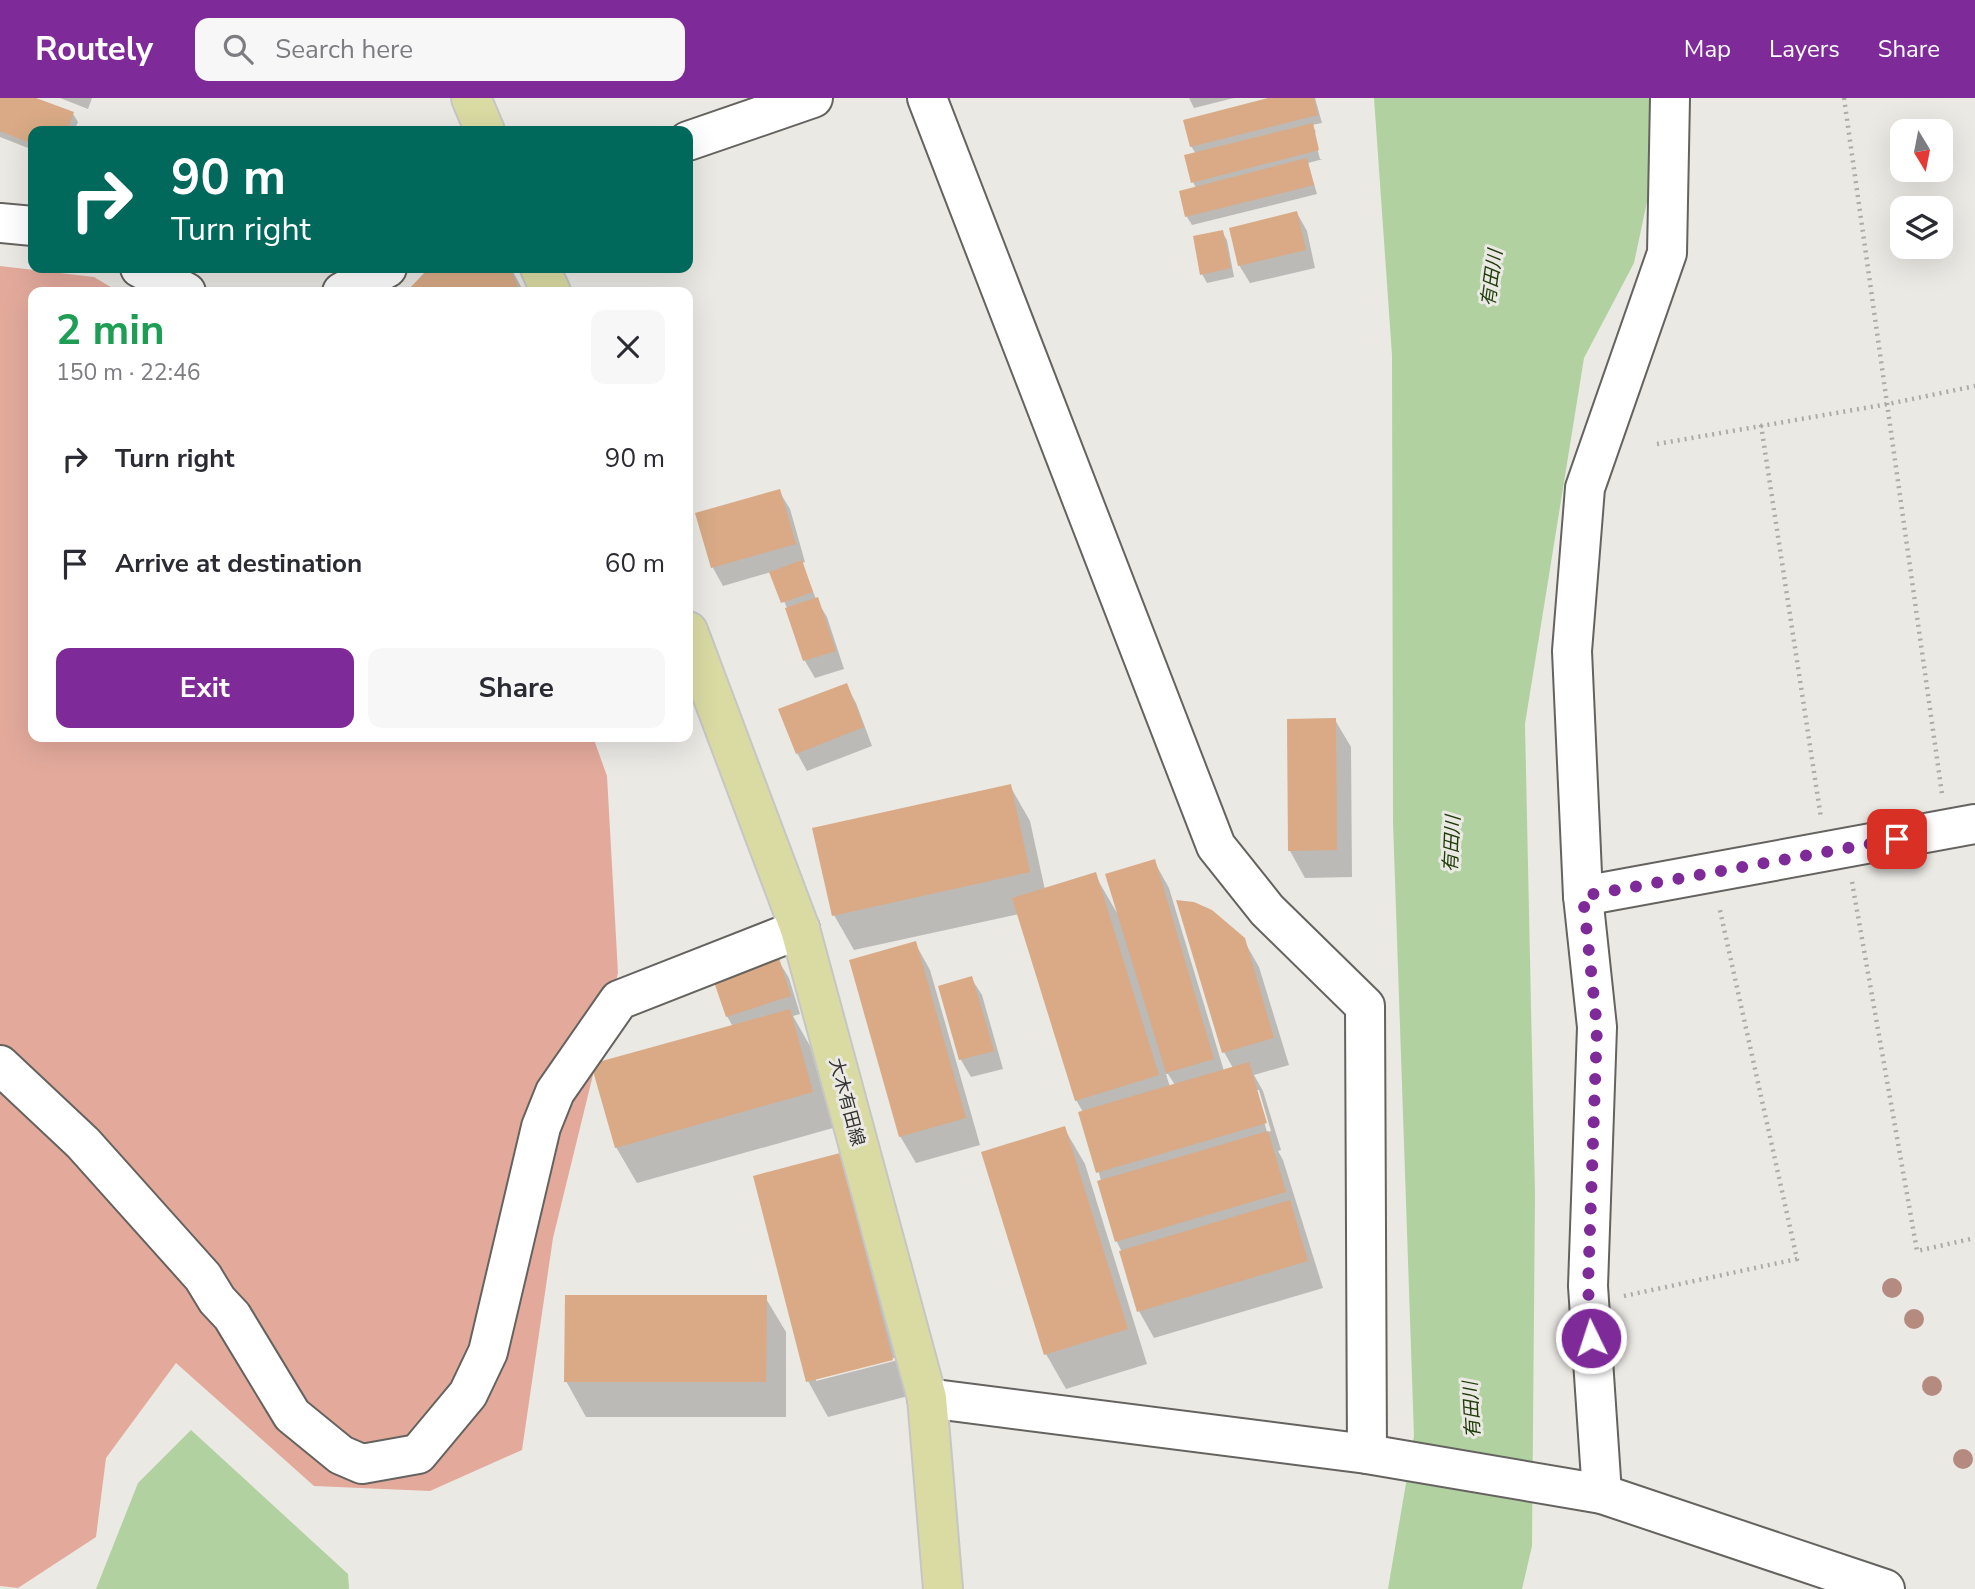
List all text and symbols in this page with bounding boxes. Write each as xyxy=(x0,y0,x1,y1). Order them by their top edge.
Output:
search box xyxy=(195,18,685,81)
text: Routely xyxy=(35,27,153,72)
icon: search xyxy=(219,30,257,68)
text: Search here xyxy=(275,32,413,67)
text: Map xyxy=(1684,33,1731,65)
text: Layers xyxy=(1769,33,1840,65)
text: Share xyxy=(1878,33,1940,65)
north arrow xyxy=(1890,119,1953,182)
map controls xyxy=(1890,119,1953,259)
text: 90 m xyxy=(171,144,286,211)
icon: right xyxy=(56,154,147,245)
button: layers xyxy=(1890,196,1953,259)
text: Turn right xyxy=(171,208,311,251)
water label: 有田川 xyxy=(1475,246,1509,308)
text: 2 min xyxy=(56,302,165,359)
button: close xyxy=(591,310,665,384)
text: 150 m · 22:46 xyxy=(56,357,201,388)
icon: right xyxy=(56,440,94,478)
text: Turn right xyxy=(115,441,234,476)
text: 90 m xyxy=(605,441,665,476)
icon: arrive xyxy=(56,545,94,583)
text: Arrive at destination xyxy=(115,546,362,581)
text: 60 m xyxy=(605,546,665,581)
button: Exit xyxy=(56,648,354,728)
button: Share xyxy=(368,648,665,728)
pin xyxy=(1867,809,1927,869)
water label: 有田川 xyxy=(1438,813,1467,873)
icon: arrive xyxy=(1878,820,1916,858)
street label: 大木有田線 xyxy=(824,1055,870,1149)
position arrow xyxy=(1554,1301,1628,1375)
water label: 有田川 xyxy=(1457,1379,1486,1439)

